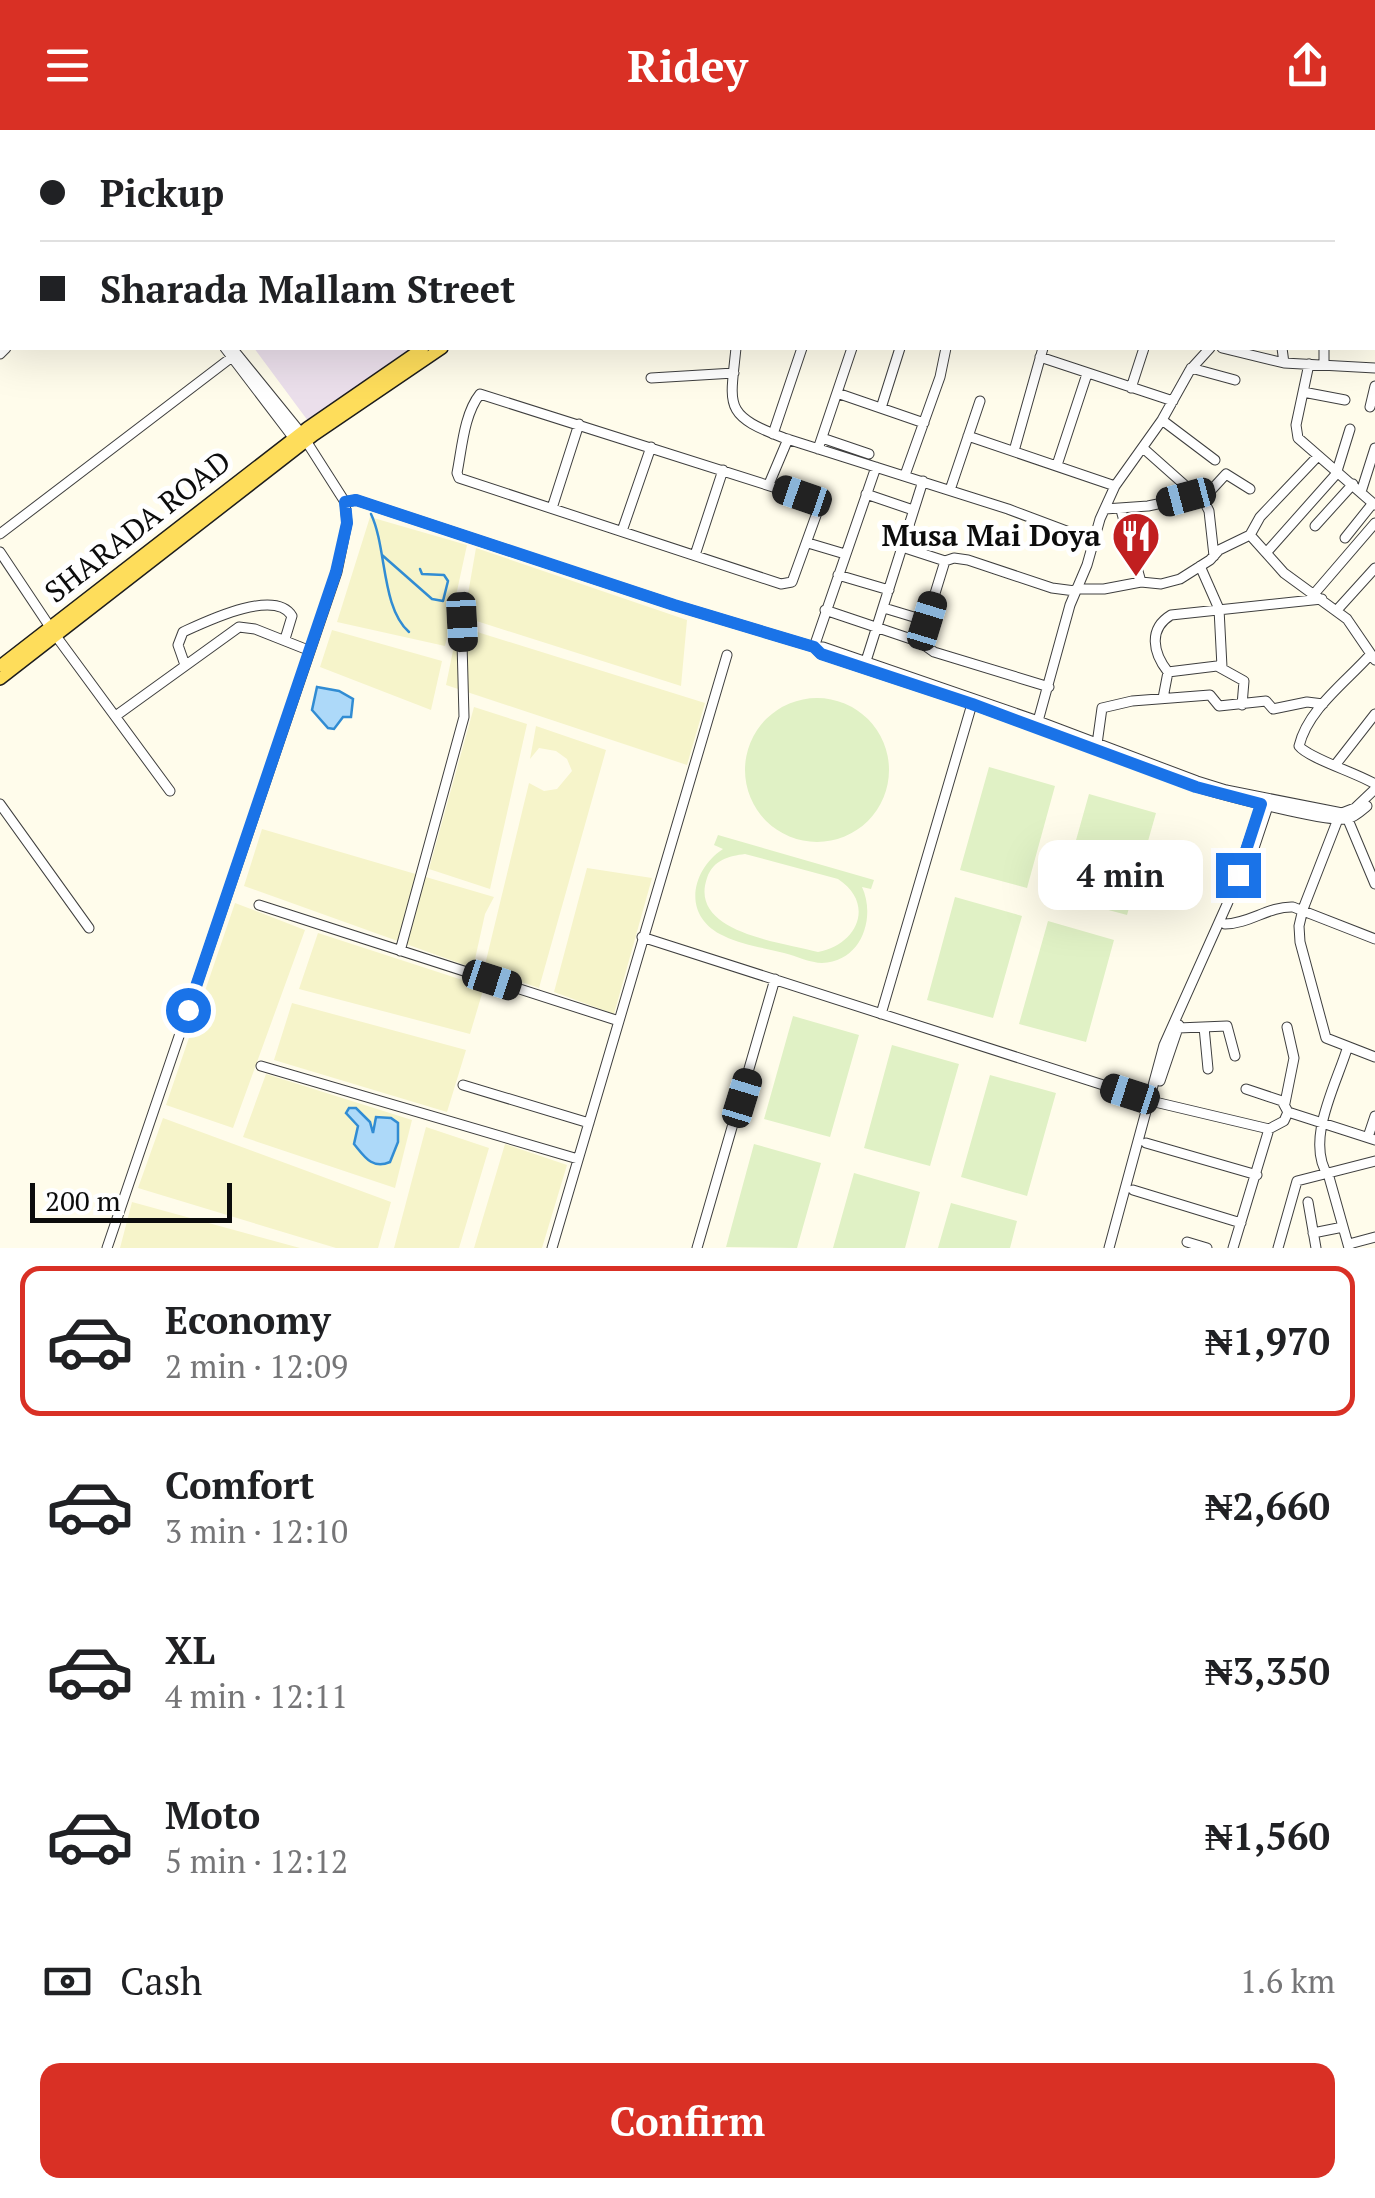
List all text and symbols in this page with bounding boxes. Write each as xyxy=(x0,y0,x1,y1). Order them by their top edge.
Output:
text: Ridey xyxy=(627,35,748,95)
icon: menu xyxy=(40,38,95,93)
icon: share xyxy=(1280,38,1335,93)
text: Pickup xyxy=(100,168,224,218)
text: Sharada Mallam Street xyxy=(100,264,515,314)
street label: SHARADA ROAD xyxy=(36,441,238,611)
car xyxy=(769,472,835,520)
car xyxy=(1153,475,1219,519)
restaurant icon: Musa Mai Doya xyxy=(1110,510,1162,578)
place label: Musa Mai Doya xyxy=(881,515,1101,555)
car xyxy=(904,588,950,654)
car xyxy=(445,591,479,653)
callout: 4 min xyxy=(1038,840,1203,910)
route end xyxy=(1216,853,1261,898)
text: 4 min xyxy=(1077,854,1164,896)
car xyxy=(459,956,525,1004)
route start xyxy=(166,988,211,1033)
car xyxy=(719,1065,765,1131)
car xyxy=(1097,1070,1163,1118)
scale bar xyxy=(30,1178,232,1222)
text: 200 m xyxy=(45,1182,121,1219)
text: Economy xyxy=(165,1295,331,1345)
icon: car xyxy=(45,1296,135,1386)
text: ₦1,970 xyxy=(1205,1316,1330,1366)
text: 2 min · 12:09 xyxy=(165,1345,348,1387)
text: Comfort xyxy=(165,1460,314,1510)
icon: car xyxy=(45,1461,135,1551)
text: ₦2,660 xyxy=(1205,1481,1330,1531)
text: 3 min · 12:10 xyxy=(165,1510,348,1552)
text: XL xyxy=(165,1625,215,1675)
icon: car xyxy=(45,1626,135,1716)
text: ₦3,350 xyxy=(1205,1646,1330,1696)
text: 4 min · 12:11 xyxy=(165,1675,348,1717)
text: Moto xyxy=(165,1790,260,1840)
icon: car xyxy=(45,1791,135,1881)
text: ₦1,560 xyxy=(1205,1811,1330,1861)
text: 5 min · 12:12 xyxy=(165,1840,348,1882)
icon: cash xyxy=(40,1954,95,2009)
text: Cash xyxy=(120,1956,202,2006)
text: 1.6 km xyxy=(1240,1960,1335,2002)
button: Confirm xyxy=(40,2063,1335,2178)

